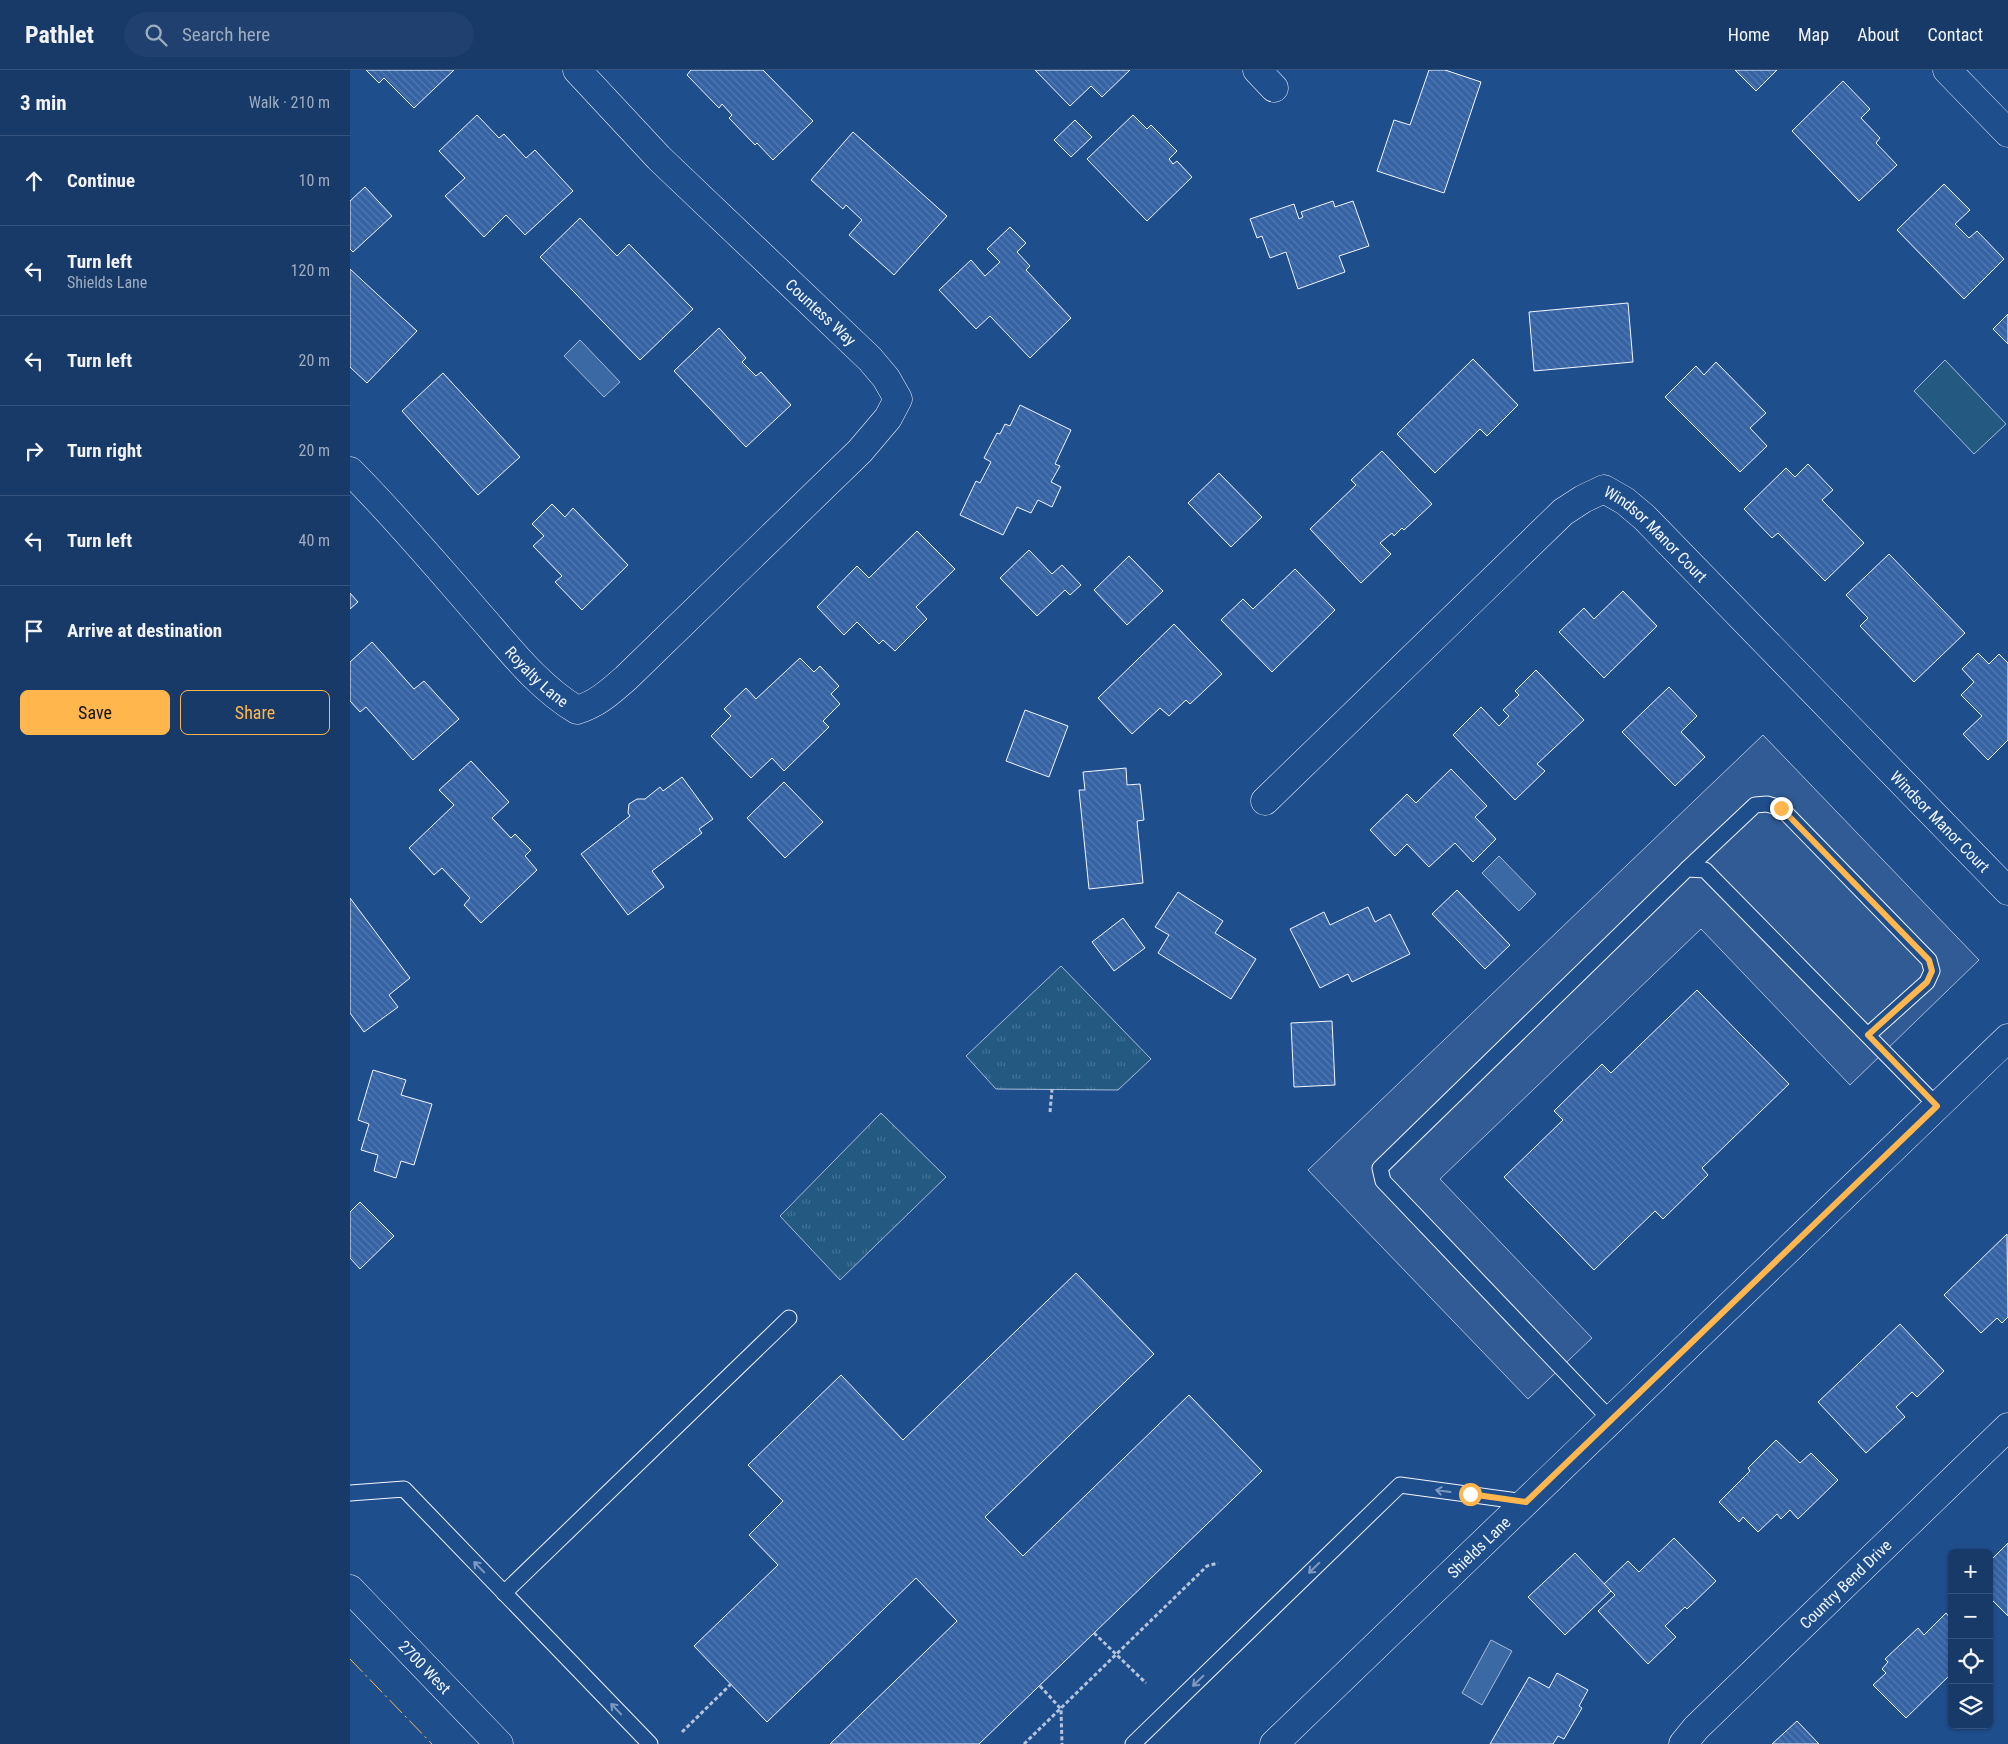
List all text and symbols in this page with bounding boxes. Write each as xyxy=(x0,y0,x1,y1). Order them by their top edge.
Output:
search box xyxy=(124,12,474,57)
text: Pathlet xyxy=(25,21,94,49)
icon: search xyxy=(142,21,170,49)
text: Search here xyxy=(182,23,270,46)
text: Home xyxy=(1728,24,1770,45)
text: Map xyxy=(1798,24,1829,45)
text: About xyxy=(1857,24,1899,45)
text: Contact xyxy=(1927,24,1983,45)
text: 3 min xyxy=(20,91,67,115)
text: Walk · 210 m xyxy=(249,93,330,112)
icon: ahead xyxy=(20,167,48,195)
text: Continue xyxy=(67,169,135,192)
text: 10 m xyxy=(298,171,330,190)
text: Turn left xyxy=(67,250,132,273)
icon: left xyxy=(20,257,48,285)
text: 120 m xyxy=(291,261,330,280)
text: Shields Lane xyxy=(67,273,147,292)
street label: Countess Way xyxy=(782,275,860,350)
icon: left xyxy=(20,347,48,375)
text: Turn left xyxy=(67,349,132,372)
text: 20 m xyxy=(298,351,330,370)
icon: right xyxy=(20,437,48,465)
text: Turn right xyxy=(67,439,142,462)
text: 20 m xyxy=(298,441,330,460)
street label: Windsor Manor Court xyxy=(1600,482,1711,586)
icon: left xyxy=(20,527,48,555)
text: Turn left xyxy=(67,529,132,552)
text: 40 m xyxy=(298,531,330,550)
icon: arrive xyxy=(20,617,48,645)
text: Arrive at destination xyxy=(67,619,222,642)
street label: Royalty Lane xyxy=(501,643,572,711)
button: Save xyxy=(20,690,170,735)
button: Share xyxy=(180,690,330,735)
street label: Windsor Manor Court xyxy=(1886,767,1994,877)
route end xyxy=(1770,797,1793,820)
route start xyxy=(1459,1483,1482,1506)
one-way arrow xyxy=(1435,1485,1451,1495)
street label: Shields Lane xyxy=(1444,1513,1515,1582)
street label: Country Bend Drive xyxy=(1796,1536,1895,1633)
map controls xyxy=(1948,1549,1993,1729)
button: + xyxy=(1948,1549,1993,1594)
one-way arrow xyxy=(473,1561,485,1573)
one-way arrow xyxy=(1309,1561,1321,1573)
button: − xyxy=(1948,1594,1993,1639)
street label: 2700 West xyxy=(394,1637,455,1698)
button: locate xyxy=(1948,1639,1993,1684)
one-way arrow xyxy=(1192,1675,1204,1687)
button: layers xyxy=(1948,1684,1993,1729)
one-way arrow xyxy=(610,1703,622,1715)

